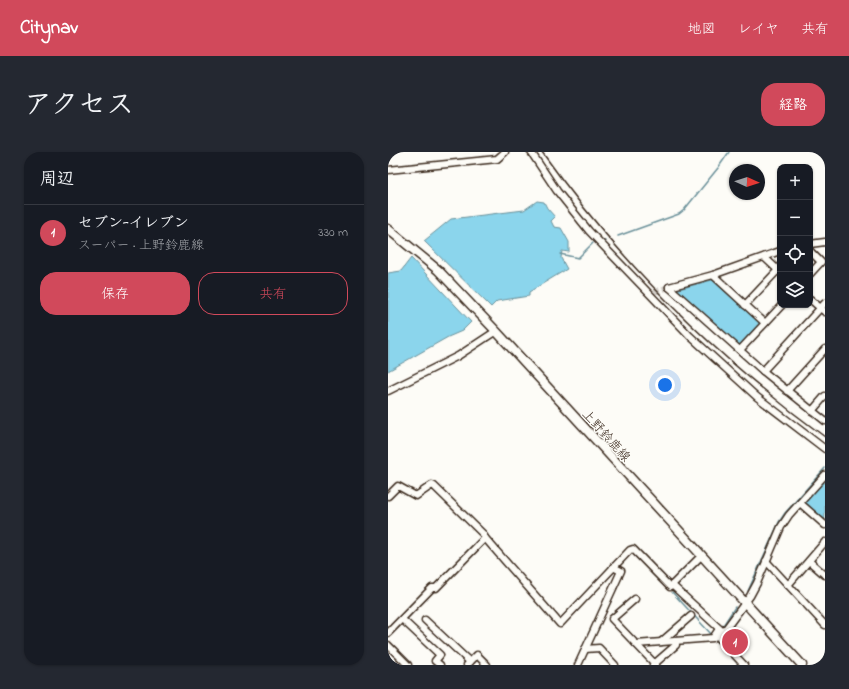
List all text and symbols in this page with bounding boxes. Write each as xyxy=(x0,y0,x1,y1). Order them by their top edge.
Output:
text: Citynav xyxy=(20,15,78,42)
text: 地図 xyxy=(688,19,716,40)
text: レイヤ xyxy=(738,19,779,40)
text: 共有 xyxy=(801,19,829,40)
button: 経路 xyxy=(761,83,825,126)
text: アクセス xyxy=(24,86,134,127)
north arrow xyxy=(729,164,765,200)
map controls xyxy=(777,164,813,308)
button: + xyxy=(777,164,813,200)
text: 周辺 xyxy=(40,167,74,192)
button: − xyxy=(777,200,813,236)
text: セブン-イレブン xyxy=(78,212,189,234)
text: 1 xyxy=(51,223,55,242)
text: 330 m xyxy=(318,223,348,242)
text: スーパー · 上野鈴鹿線 xyxy=(78,236,204,255)
button: locate xyxy=(777,236,813,272)
button: 保存 xyxy=(40,272,190,315)
button: 共有 xyxy=(198,272,348,315)
button: layers xyxy=(777,272,813,308)
your location xyxy=(655,375,675,395)
street label: 上野鈴鹿線 xyxy=(577,405,635,467)
pin: 1 xyxy=(722,627,748,657)

